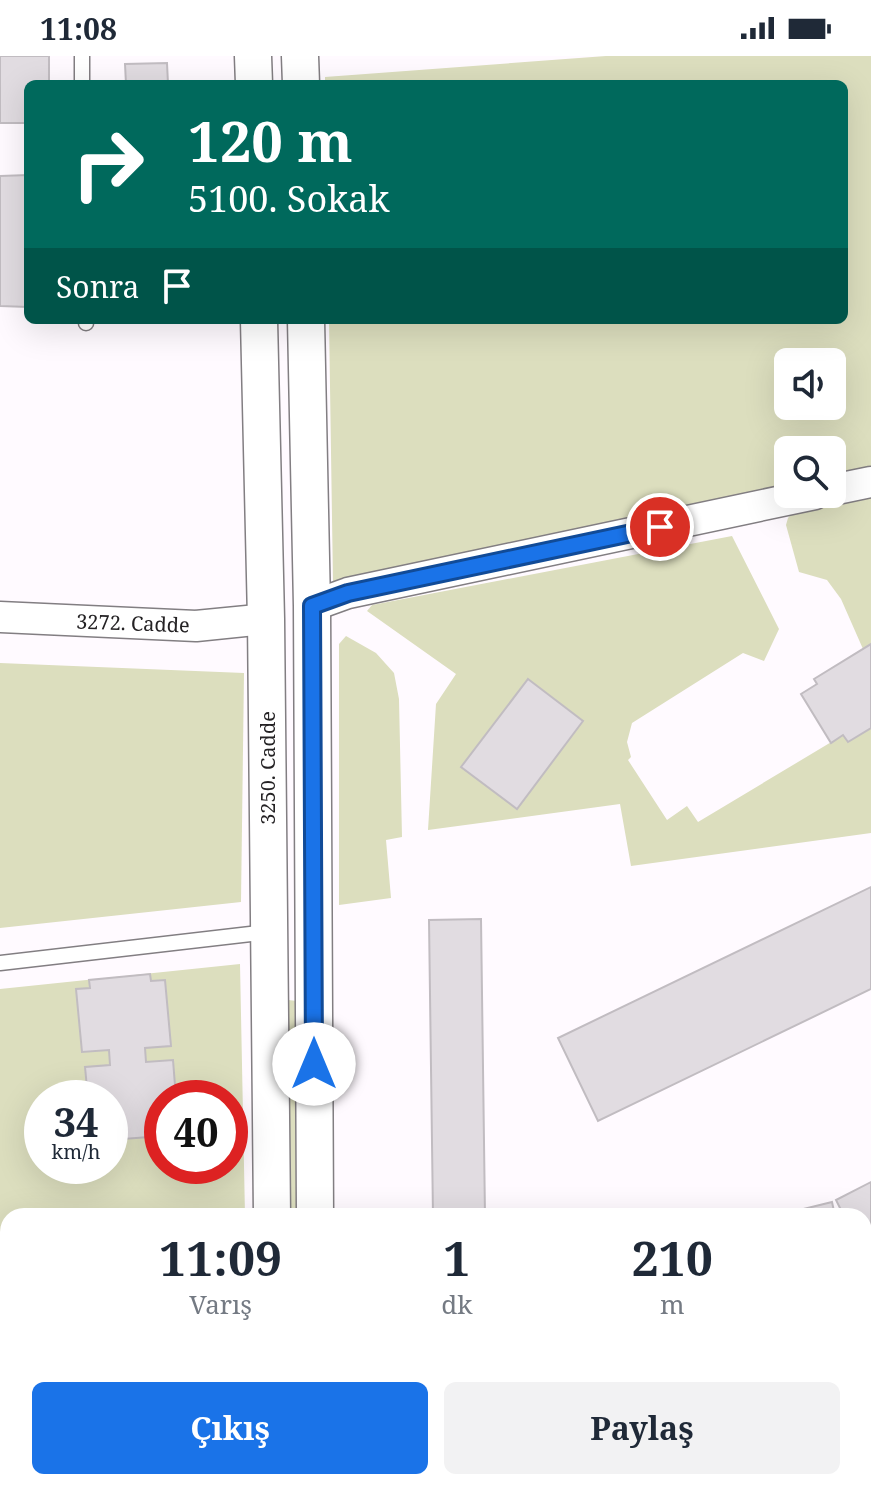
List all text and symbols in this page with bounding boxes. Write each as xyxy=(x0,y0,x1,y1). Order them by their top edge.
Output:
text: 11:08 xyxy=(40,8,117,49)
text: 120 m xyxy=(188,102,353,178)
icon: right xyxy=(56,112,160,216)
text: 5100. Sokak xyxy=(188,174,390,223)
icon: arrive xyxy=(155,264,199,308)
text: Sonra xyxy=(56,266,139,307)
map controls xyxy=(774,348,846,508)
button: sound xyxy=(774,348,846,420)
button: search xyxy=(774,436,846,508)
pin xyxy=(626,493,694,561)
icon: arrive xyxy=(638,505,682,549)
street label: 3272. Cadde xyxy=(76,608,190,638)
street label: 3250. Cadde xyxy=(254,711,281,825)
position arrow xyxy=(272,1022,356,1106)
speed limit sign: 40 xyxy=(144,1080,248,1184)
text: 34 xyxy=(53,1094,99,1149)
text: km/h xyxy=(51,1138,101,1165)
text: 11:09 xyxy=(159,1225,282,1290)
text: 1 xyxy=(443,1225,470,1290)
text: 210 xyxy=(632,1225,713,1290)
text: Varış xyxy=(189,1286,252,1322)
text: dk xyxy=(441,1286,472,1322)
text: m xyxy=(660,1286,684,1322)
button: Çıkış xyxy=(32,1382,428,1474)
button: Paylaş xyxy=(444,1382,840,1474)

